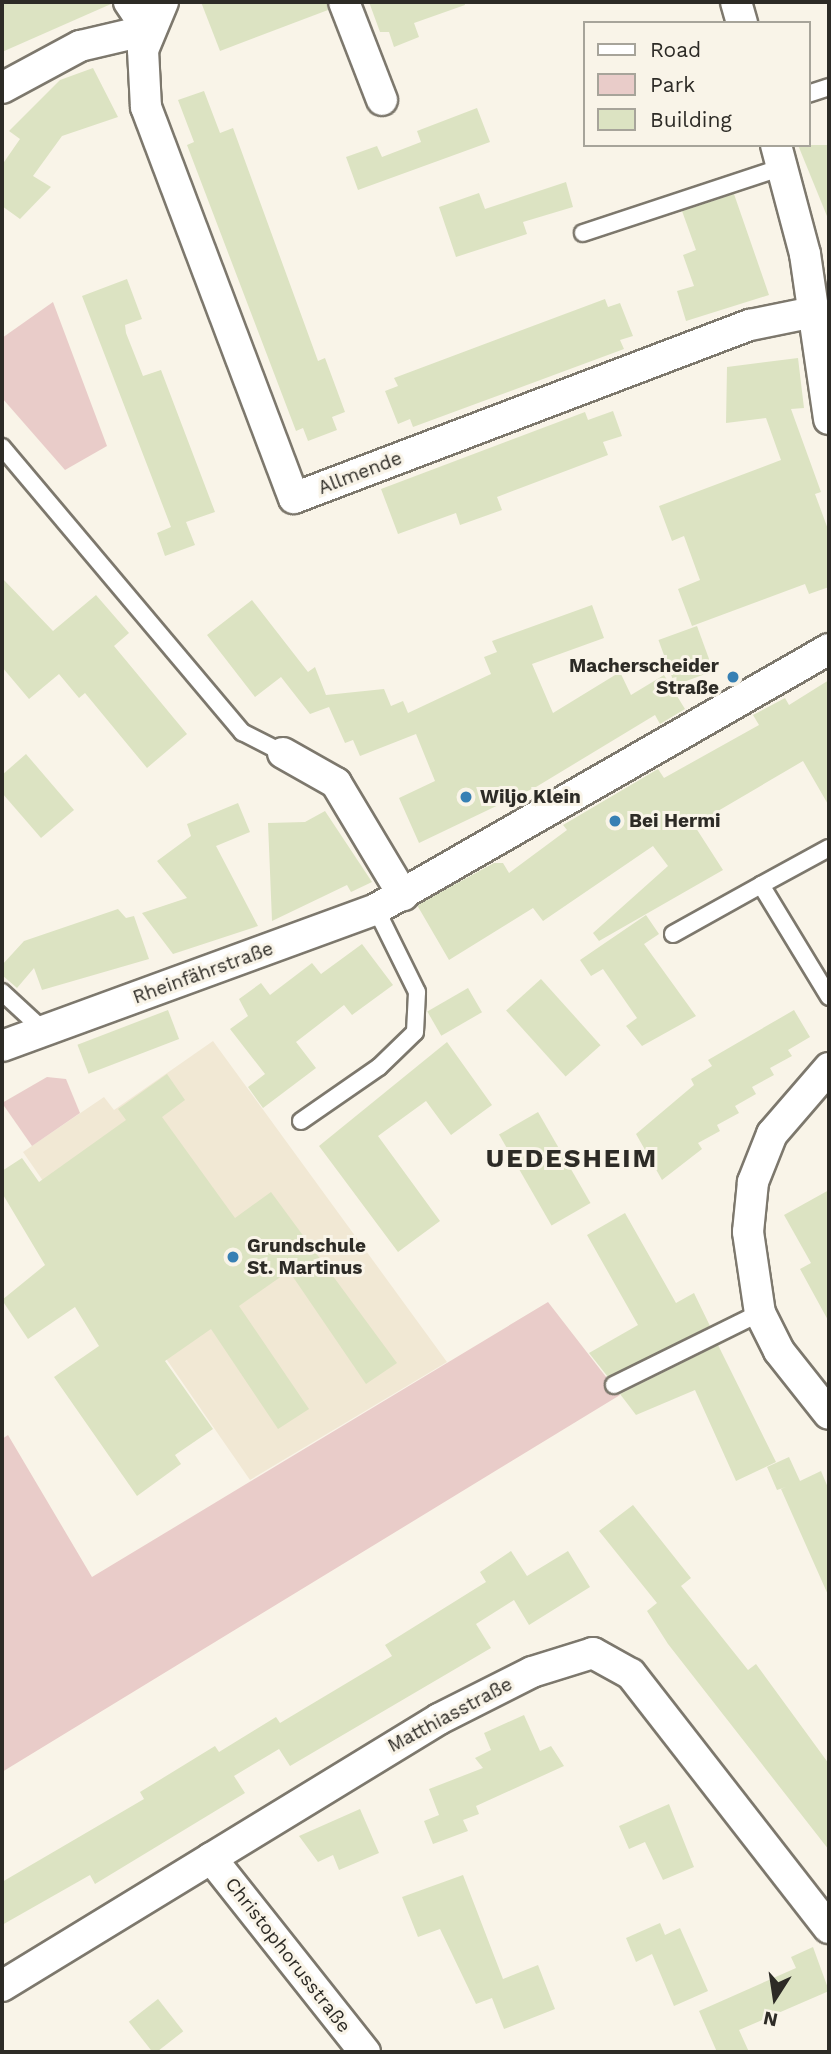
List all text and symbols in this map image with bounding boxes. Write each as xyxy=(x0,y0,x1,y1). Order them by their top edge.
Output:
legend xyxy=(582,21,810,147)
text: Road xyxy=(650,37,701,62)
text: Park xyxy=(650,72,695,97)
text: Building xyxy=(650,107,732,132)
street label: Allmende xyxy=(315,447,405,499)
place label: Macherscheider Straße xyxy=(569,655,719,699)
marker: Macherscheider Straße xyxy=(725,669,741,685)
place label: Wiljo Klein xyxy=(480,786,581,808)
marker: Wiljo Klein xyxy=(458,789,474,805)
place label: Bei Hermi xyxy=(629,810,721,832)
marker: Bei Hermi xyxy=(607,813,623,829)
street label: Rheinfährstraße xyxy=(130,937,276,1009)
district label: UEDESHEIM xyxy=(487,1143,657,1175)
place label: Grundschule St. Martinus xyxy=(247,1235,366,1279)
marker: Grundschule St. Martinus xyxy=(225,1249,241,1265)
street label: Matthiasstraße xyxy=(384,1673,516,1757)
street label: Christophorusstraße xyxy=(220,1873,356,2037)
north arrow xyxy=(740,1963,810,2033)
text: N xyxy=(761,2006,780,2032)

